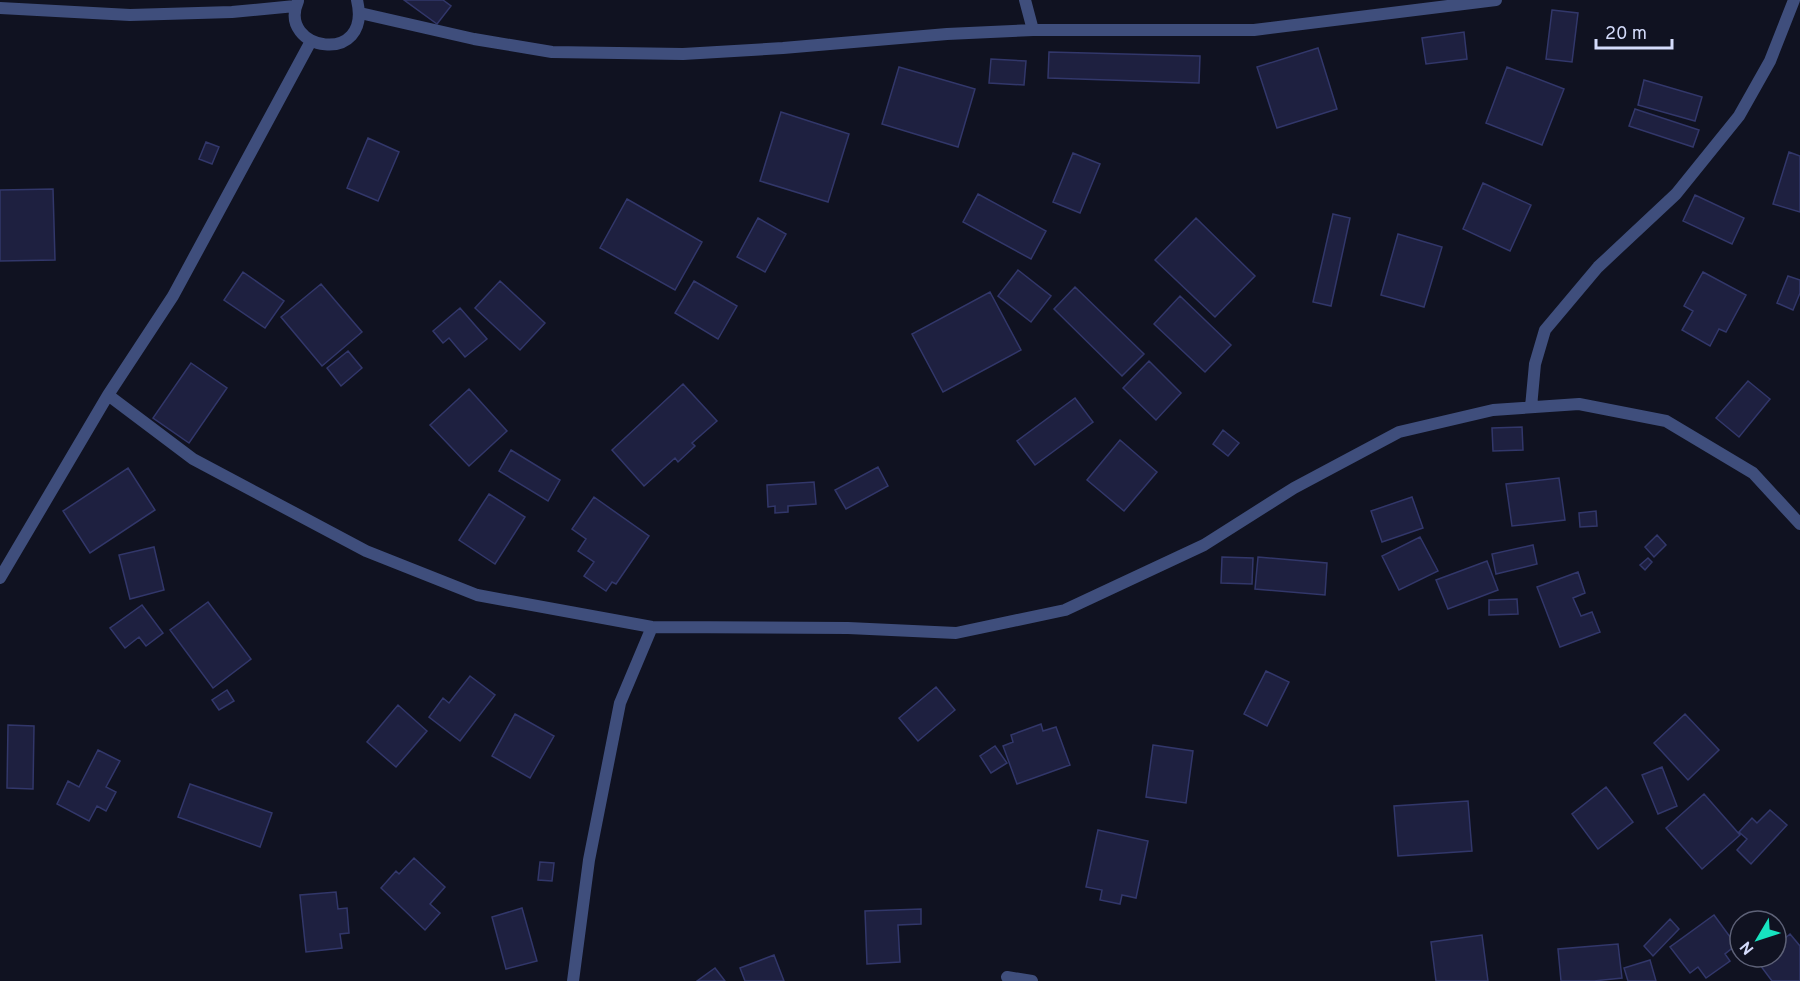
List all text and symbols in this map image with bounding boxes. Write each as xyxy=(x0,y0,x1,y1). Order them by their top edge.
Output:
scale bar xyxy=(1596,12,1672,50)
text: 20 m xyxy=(1605,23,1647,46)
north arrow xyxy=(1728,909,1788,969)
text: N xyxy=(1737,936,1759,958)

